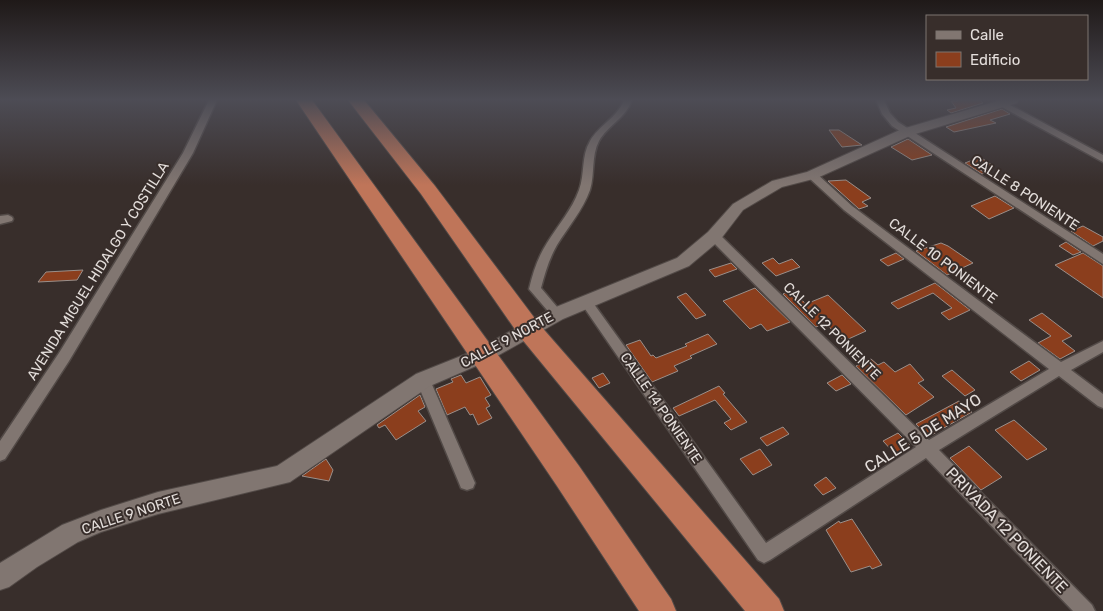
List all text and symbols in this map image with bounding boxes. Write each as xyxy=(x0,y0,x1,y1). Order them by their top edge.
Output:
legend xyxy=(926,15,1088,80)
text: Calle xyxy=(970,26,1004,44)
text: Edificio xyxy=(970,51,1020,69)
street label: CALLE 8 PONIENTE xyxy=(968,152,1082,234)
street label: AVENIDA MIGUEL HIDALGO Y COSTILLA xyxy=(23,158,173,383)
street label: CALLE 10 PONIENTE xyxy=(885,215,1001,307)
street label: CALLE 12 PONIENTE xyxy=(780,279,884,383)
street label: CALLE 9 NORTE xyxy=(458,308,556,372)
street label: CALLE 14 PONIENTE xyxy=(616,349,706,467)
street label: CALLE 5 DE MAYO xyxy=(861,389,985,477)
street label: PRIVADA 12 PONIENTE xyxy=(942,463,1072,597)
street label: CALLE 9 NORTE xyxy=(79,490,183,538)

